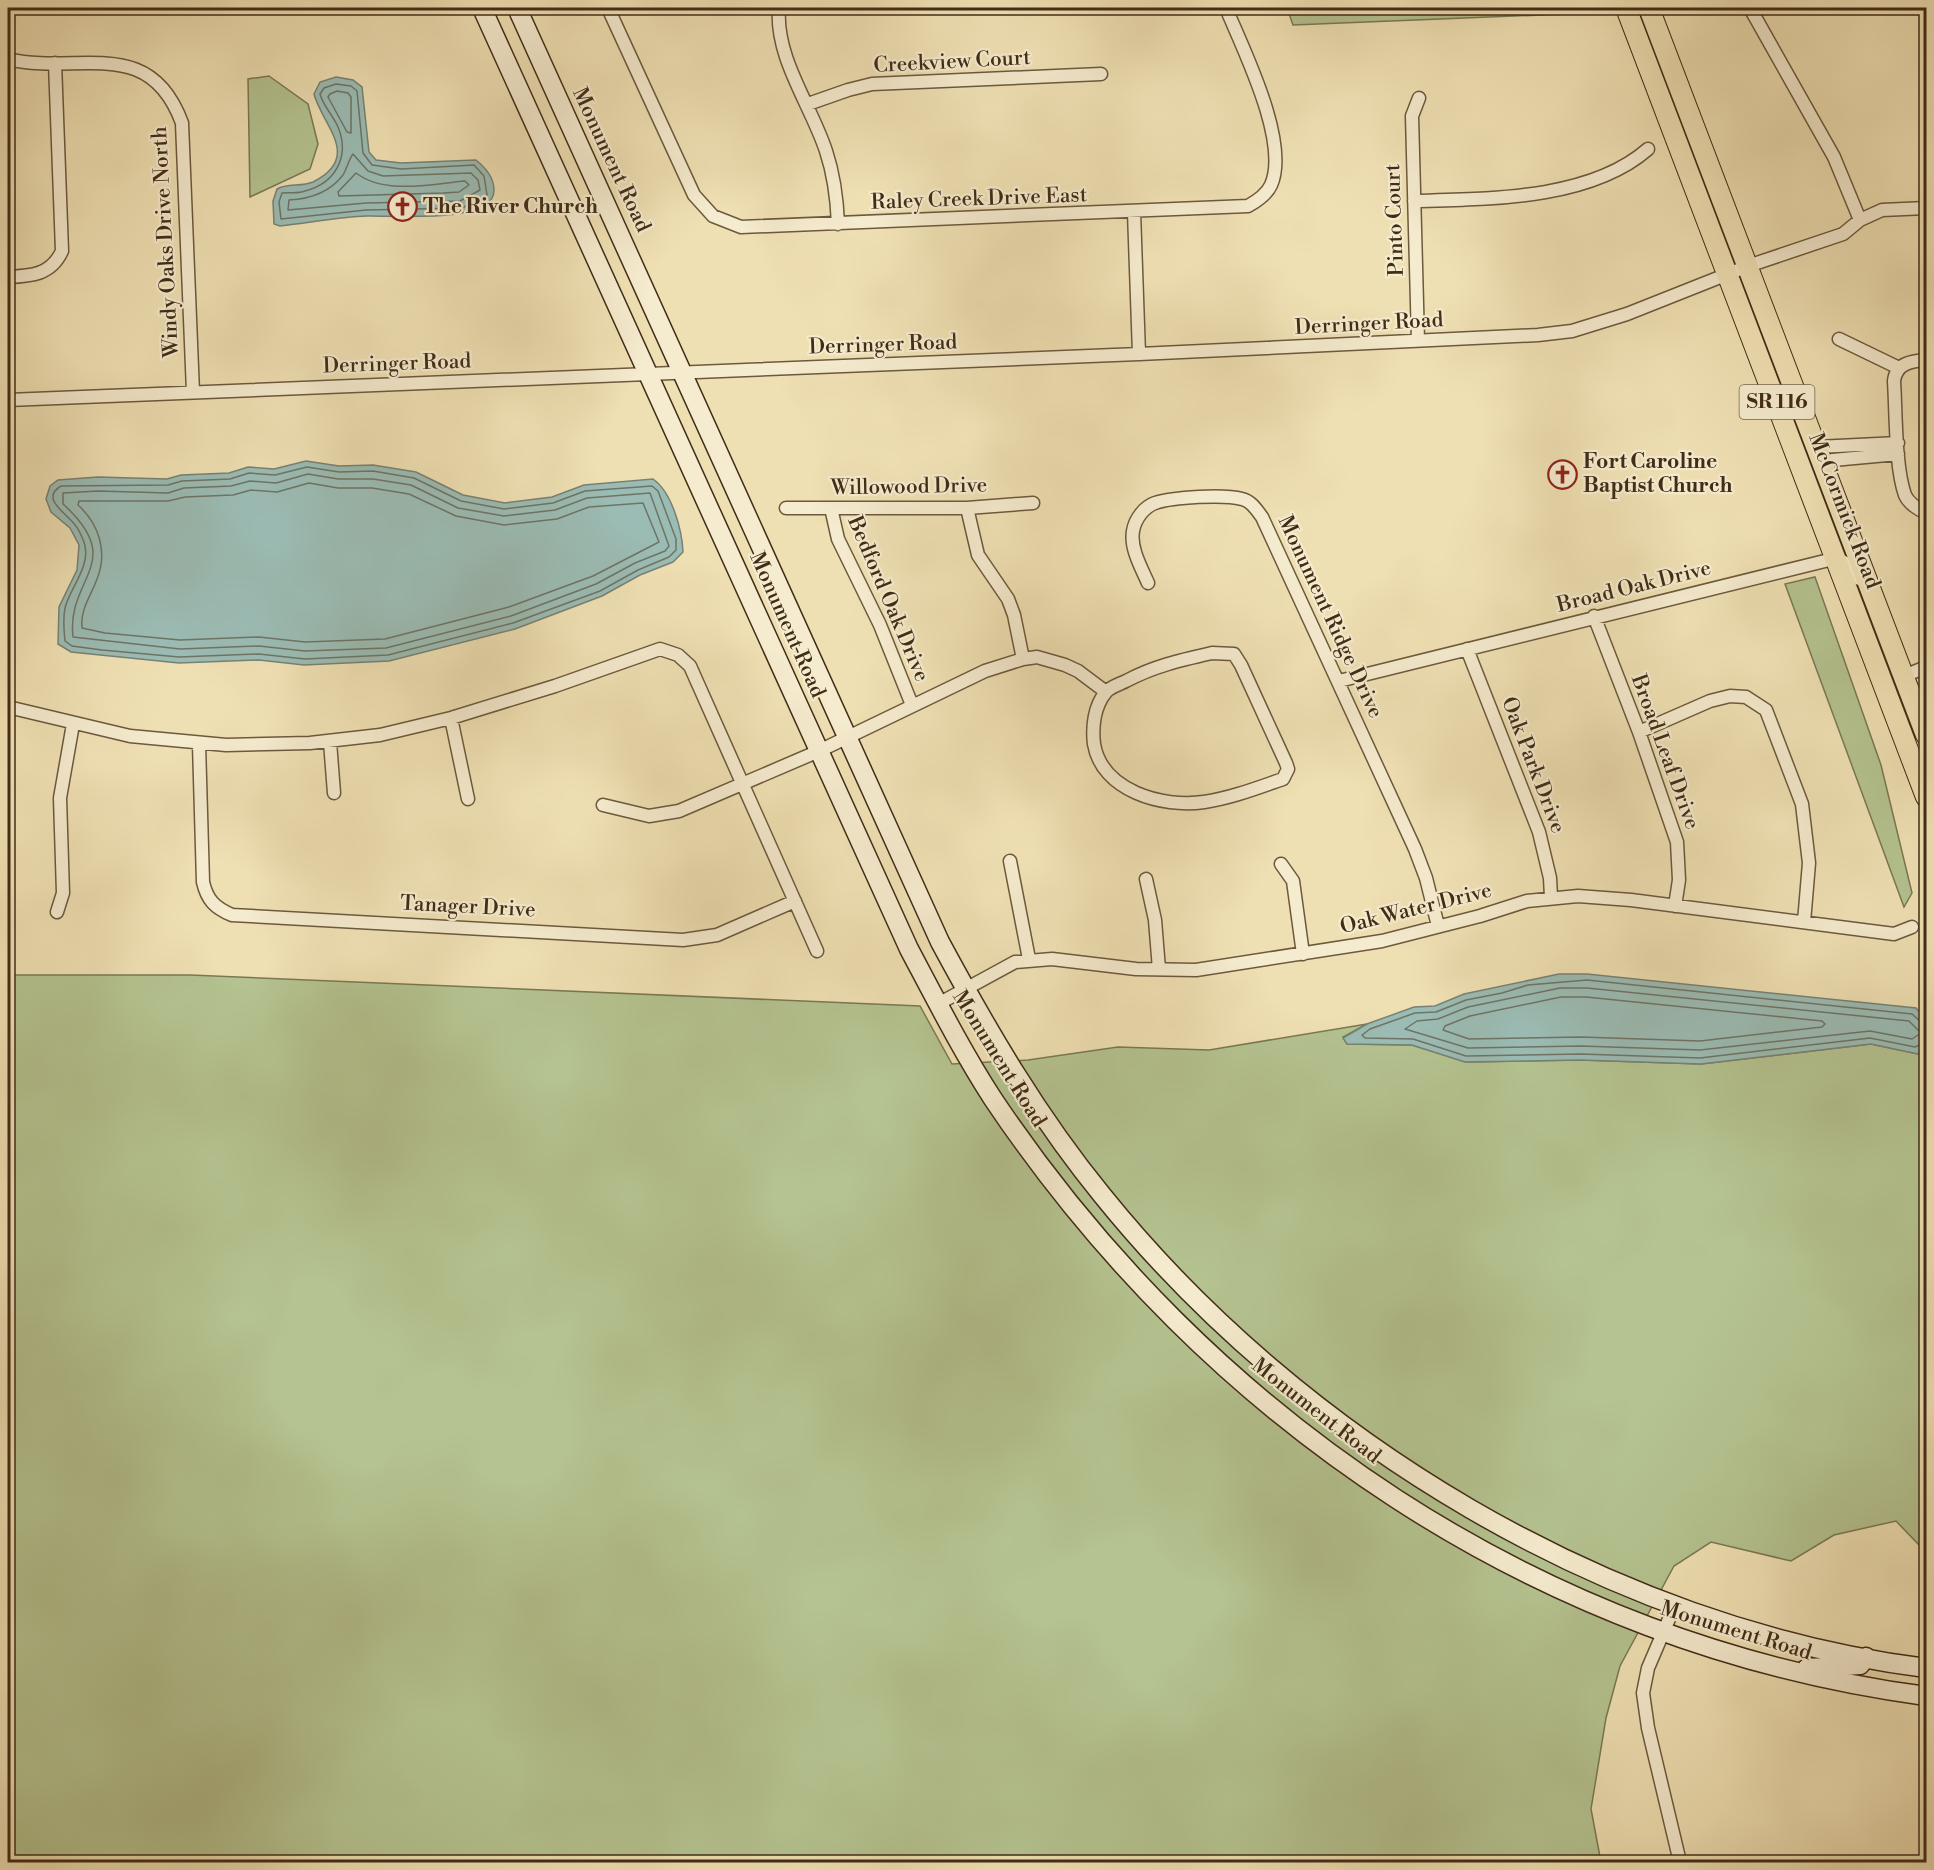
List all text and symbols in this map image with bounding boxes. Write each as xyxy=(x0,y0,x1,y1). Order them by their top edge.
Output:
street label: Creekview Court xyxy=(873,45,1032,79)
street label: Monument Road xyxy=(566,83,656,237)
street label: Windy Oaks Drive North xyxy=(147,125,185,359)
street label: Pinto Court xyxy=(1380,163,1410,277)
street label: Raley Creek Drive East xyxy=(870,182,1088,216)
church icon: The River Church xyxy=(386,191,418,223)
place label: The River Church xyxy=(423,194,598,220)
street label: Derringer Road xyxy=(1294,307,1444,341)
street label: Derringer Road xyxy=(808,329,958,361)
street label: Derringer Road xyxy=(322,348,472,380)
road number: SR 116 xyxy=(1740,385,1814,419)
street label: McCormick Road xyxy=(1802,429,1886,593)
place label: Fort Caroline Baptist Church xyxy=(1583,449,1733,499)
church icon: Fort Caroline Baptist Church xyxy=(1546,458,1578,490)
street label: Willowood Drive xyxy=(829,473,988,501)
street label: Bedford Oak Drive xyxy=(841,511,935,686)
street label: Monument Ridge Drive xyxy=(1272,512,1388,722)
street label: Monument Road xyxy=(743,548,831,702)
street label: Broad Oak Drive xyxy=(1553,555,1714,619)
street label: Broad Leaf Drive xyxy=(1625,670,1705,833)
street label: Oak Park Drive xyxy=(1495,693,1571,837)
street label: Oak Water Drive xyxy=(1337,878,1495,940)
street label: Tanager Drive xyxy=(400,890,536,924)
street label: Monument Road xyxy=(946,986,1052,1132)
street label: Monument Road xyxy=(1246,1352,1386,1470)
street label: Monument Road xyxy=(1657,1596,1815,1666)

